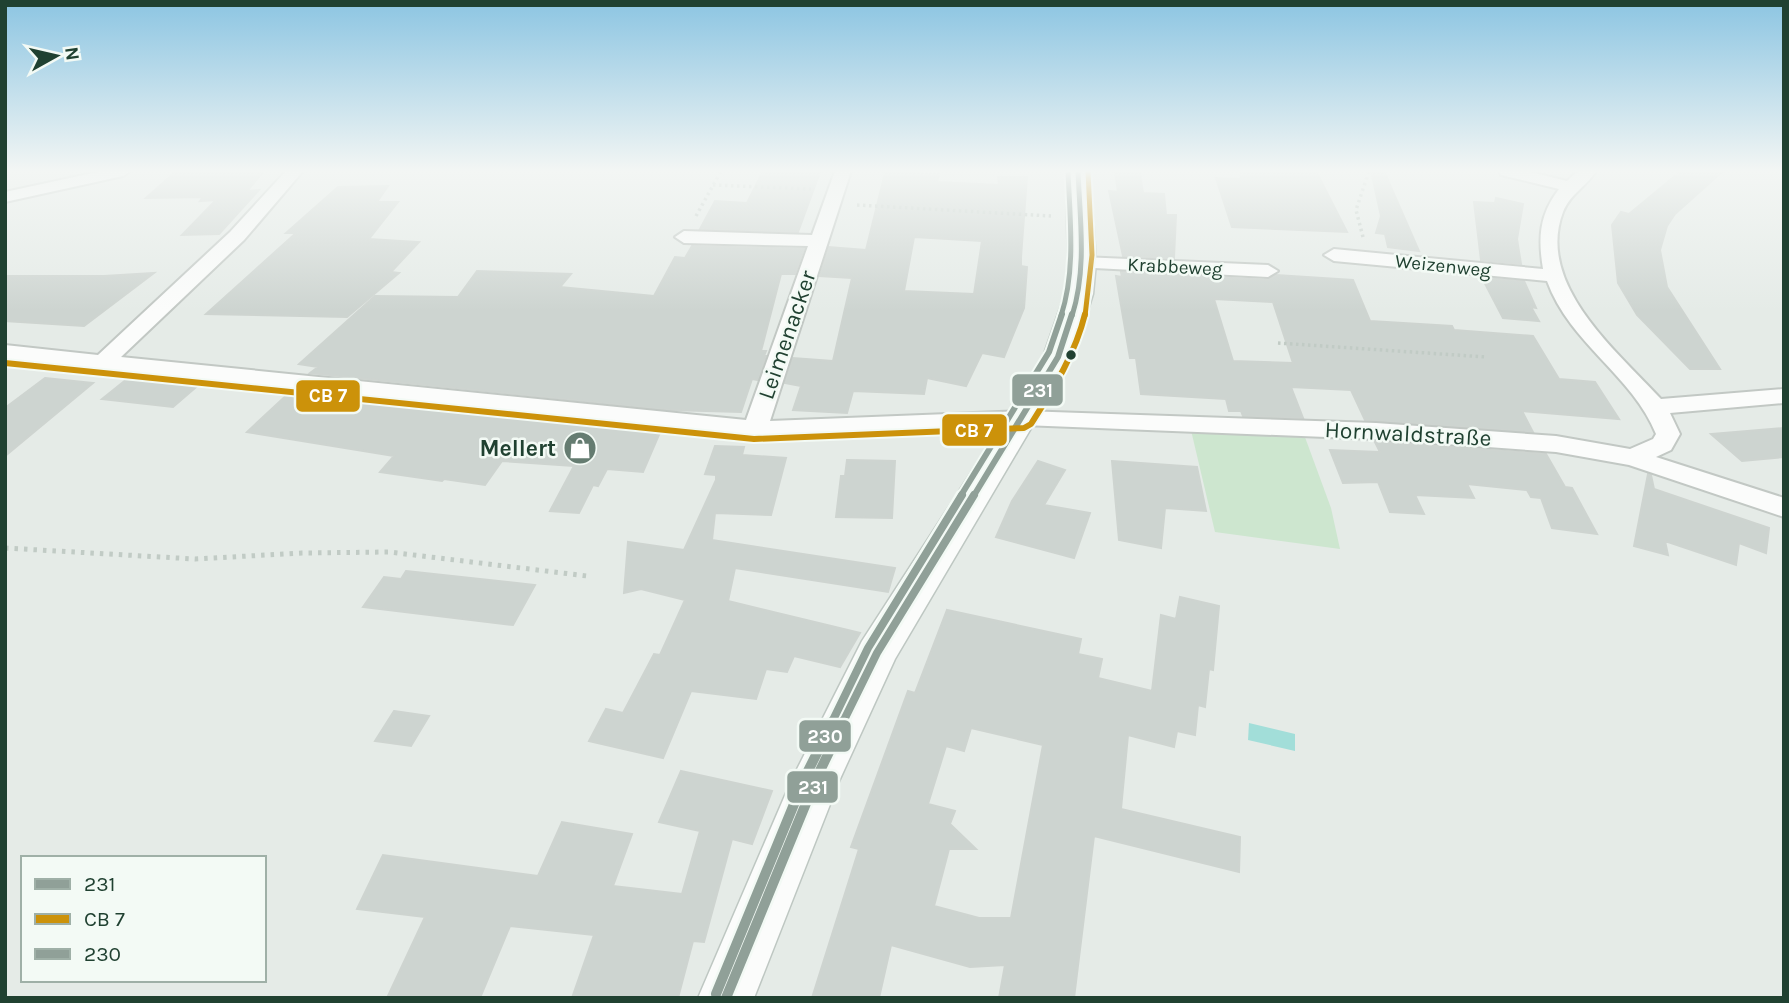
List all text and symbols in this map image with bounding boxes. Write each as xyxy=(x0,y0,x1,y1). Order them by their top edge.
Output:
north arrow xyxy=(21,21,91,91)
text: N xyxy=(60,45,84,62)
street label: Weizenweg xyxy=(1394,250,1492,282)
street label: Krabbeweg xyxy=(1127,254,1223,280)
street label: Leimenacker xyxy=(752,266,822,403)
unlabelled marker xyxy=(1064,348,1078,362)
line badge: 231 xyxy=(1011,373,1064,407)
line badge: CB 7 xyxy=(295,379,361,413)
text: 231 xyxy=(1023,380,1053,402)
text: CB 7 xyxy=(309,385,348,407)
line badge: CB 7 xyxy=(941,413,1008,447)
street label: Hornwaldstraße xyxy=(1324,416,1492,452)
text: CB 7 xyxy=(955,420,994,442)
shop icon: Mellert xyxy=(561,429,599,467)
place label: Mellert xyxy=(479,435,556,462)
line badge: 230 xyxy=(798,719,852,753)
text: 230 xyxy=(807,726,843,748)
line badge: 231 xyxy=(786,770,839,804)
text: 231 xyxy=(798,777,828,799)
legend xyxy=(21,856,266,982)
text: 231 xyxy=(84,872,116,896)
text: CB 7 xyxy=(84,907,125,931)
text: 230 xyxy=(84,942,121,966)

